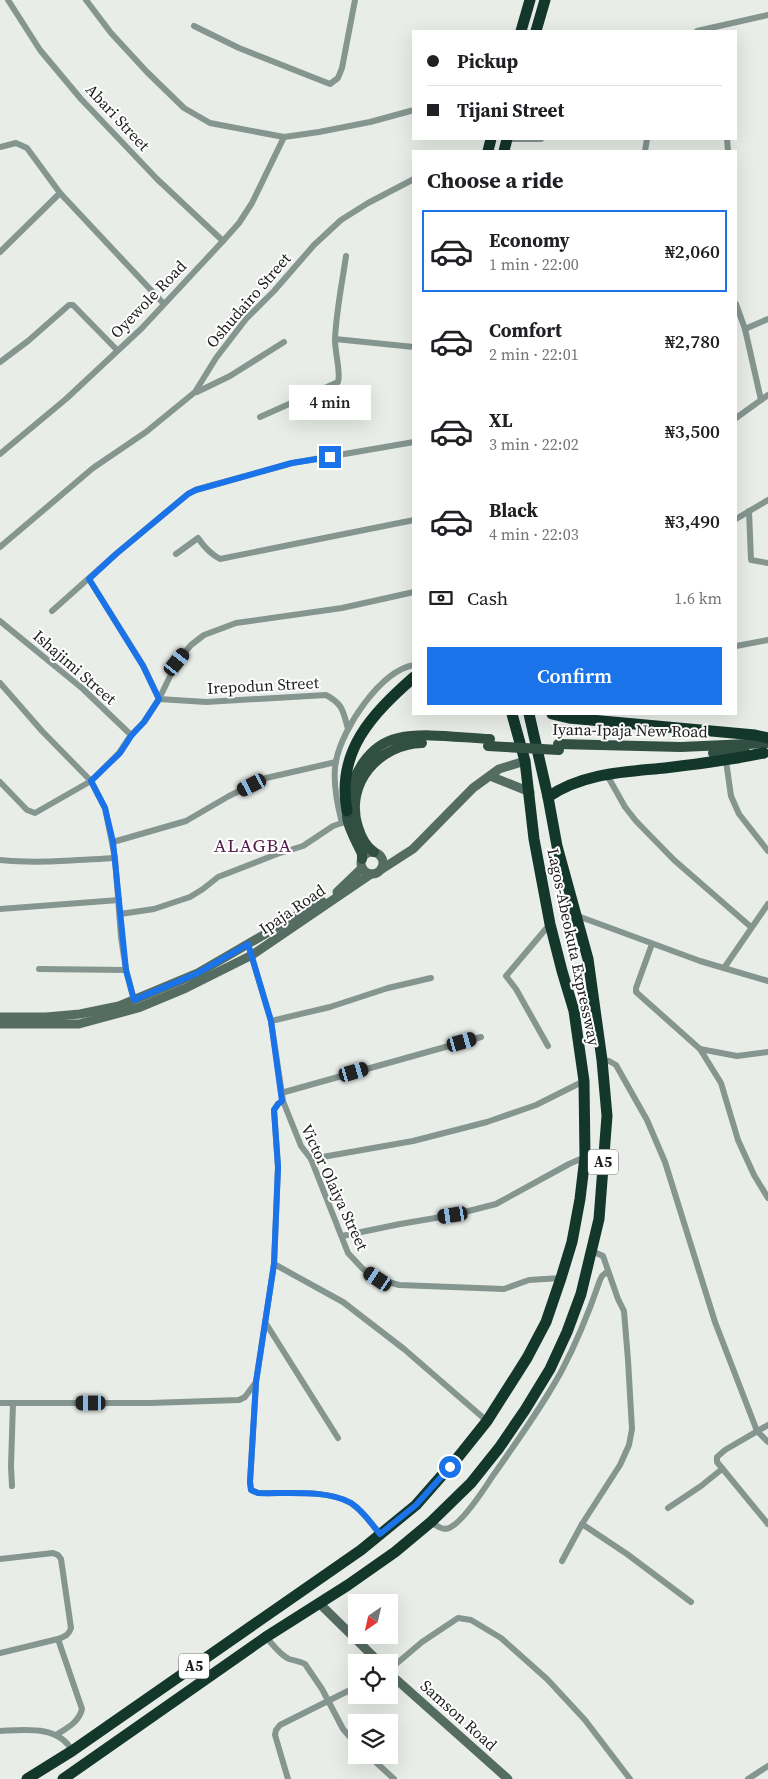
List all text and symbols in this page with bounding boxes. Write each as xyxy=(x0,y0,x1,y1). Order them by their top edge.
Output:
text: Pickup xyxy=(457,48,518,74)
street label: Abari Street xyxy=(81,79,155,156)
text: Tijani Street xyxy=(457,97,564,123)
text: Choose a ride xyxy=(427,165,564,195)
text: Economy xyxy=(489,227,570,253)
icon: car xyxy=(429,229,474,274)
text: ₦2,060 xyxy=(665,238,720,264)
street label: Oshudairo Street xyxy=(201,247,296,352)
text: 1 min · 22:00 xyxy=(489,253,579,275)
street label: Oyewole Road xyxy=(105,255,191,343)
text: Comfort xyxy=(489,317,562,343)
icon: car xyxy=(429,319,474,364)
text: ₦2,780 xyxy=(665,328,720,354)
text: 2 min · 22:01 xyxy=(489,343,579,365)
callout: 4 min xyxy=(289,384,371,420)
text: 4 min xyxy=(309,391,351,413)
text: XL xyxy=(489,407,512,433)
icon: car xyxy=(429,409,474,454)
text: ₦3,500 xyxy=(665,418,720,444)
text: 3 min · 22:02 xyxy=(489,433,579,455)
route end xyxy=(319,446,341,468)
text: Black xyxy=(489,497,538,523)
icon: car xyxy=(429,499,474,544)
text: ₦3,490 xyxy=(665,508,720,534)
text: 4 min · 22:03 xyxy=(489,523,579,545)
icon: cash xyxy=(427,584,455,612)
text: Cash xyxy=(467,585,508,611)
text: 1.6 km xyxy=(674,587,722,609)
street label: Ishajimi Street xyxy=(29,625,122,710)
car xyxy=(161,646,192,678)
button: Confirm xyxy=(427,647,722,705)
street label: Irepodun Street xyxy=(207,671,320,699)
street label: Iyana-Ipaja New Road xyxy=(552,718,708,742)
car xyxy=(235,772,268,798)
district label: ALAGBA xyxy=(214,832,292,858)
street label: Lagos-Abeokuta Expressway xyxy=(542,846,606,1049)
street label: Ipaja Road xyxy=(255,879,329,939)
car xyxy=(445,1031,478,1053)
car xyxy=(337,1061,370,1083)
street label: Victor Olaiya Street xyxy=(296,1120,374,1255)
road number: A5 xyxy=(588,1150,618,1174)
car xyxy=(437,1205,468,1225)
car xyxy=(361,1264,394,1294)
car xyxy=(76,1396,106,1411)
route start xyxy=(439,1456,461,1478)
north arrow xyxy=(348,1594,398,1644)
map controls xyxy=(348,1594,398,1764)
road number: A5 xyxy=(179,1654,209,1678)
button: locate xyxy=(348,1654,398,1704)
street label: Samson Road xyxy=(416,1675,502,1755)
button: layers xyxy=(348,1714,398,1764)

